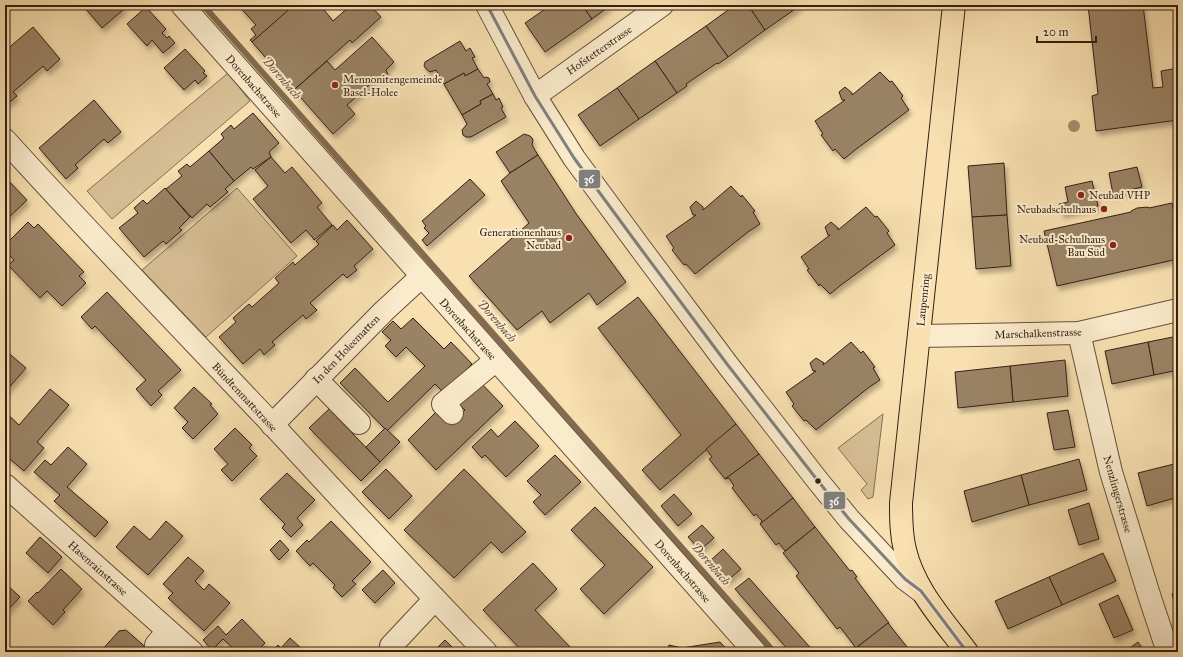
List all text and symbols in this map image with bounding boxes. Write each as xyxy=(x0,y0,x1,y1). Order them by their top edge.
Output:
scale bar xyxy=(1037,18,1096,44)
street label: Hofstetterstrasse xyxy=(564,23,635,78)
text: 20 m xyxy=(1043,25,1069,39)
street label: Dorenbachstrasse xyxy=(223,52,285,121)
water label: Dorenbach xyxy=(260,54,304,102)
place label: Mennonitengemeinde Basel-Holee xyxy=(343,73,443,99)
marker: Mennonitengemeinde Basel-Holee xyxy=(330,80,340,90)
line badge: 36 xyxy=(578,169,601,189)
text: 36 xyxy=(584,173,595,187)
place label: Neubad VHP xyxy=(1089,189,1151,202)
marker: Neubad VHP xyxy=(1076,190,1086,200)
place label: Neubadschulhaus xyxy=(1017,203,1096,216)
marker: Neubadschulhaus xyxy=(1099,204,1109,214)
place label: Generationenhaus Neubad xyxy=(479,226,561,252)
marker: Generationenhaus Neubad xyxy=(564,233,574,243)
place label: Neubad-Schulhaus Bau Süd xyxy=(1019,233,1105,259)
marker: Neubad-Schulhaus Bau Süd xyxy=(1108,240,1118,250)
street label: Laupenring xyxy=(914,272,933,327)
street label: Dorenbachstrasse xyxy=(436,296,499,363)
water label: Dorenbach xyxy=(475,297,519,345)
street label: In den Holeematten xyxy=(310,312,383,386)
street label: Marschalkenstrasse xyxy=(994,325,1082,342)
street label: Bündtenmattstrasse xyxy=(209,360,280,435)
street label: Nenzlingerstrasse xyxy=(1100,454,1135,535)
unlabelled marker xyxy=(813,476,823,486)
line badge: 36 xyxy=(823,491,846,510)
text: 36 xyxy=(829,495,840,509)
street label: Dorenbachstrasse xyxy=(652,537,714,606)
street label: Hasenrainstrasse xyxy=(65,538,130,599)
water label: Dorenbach xyxy=(689,540,733,588)

